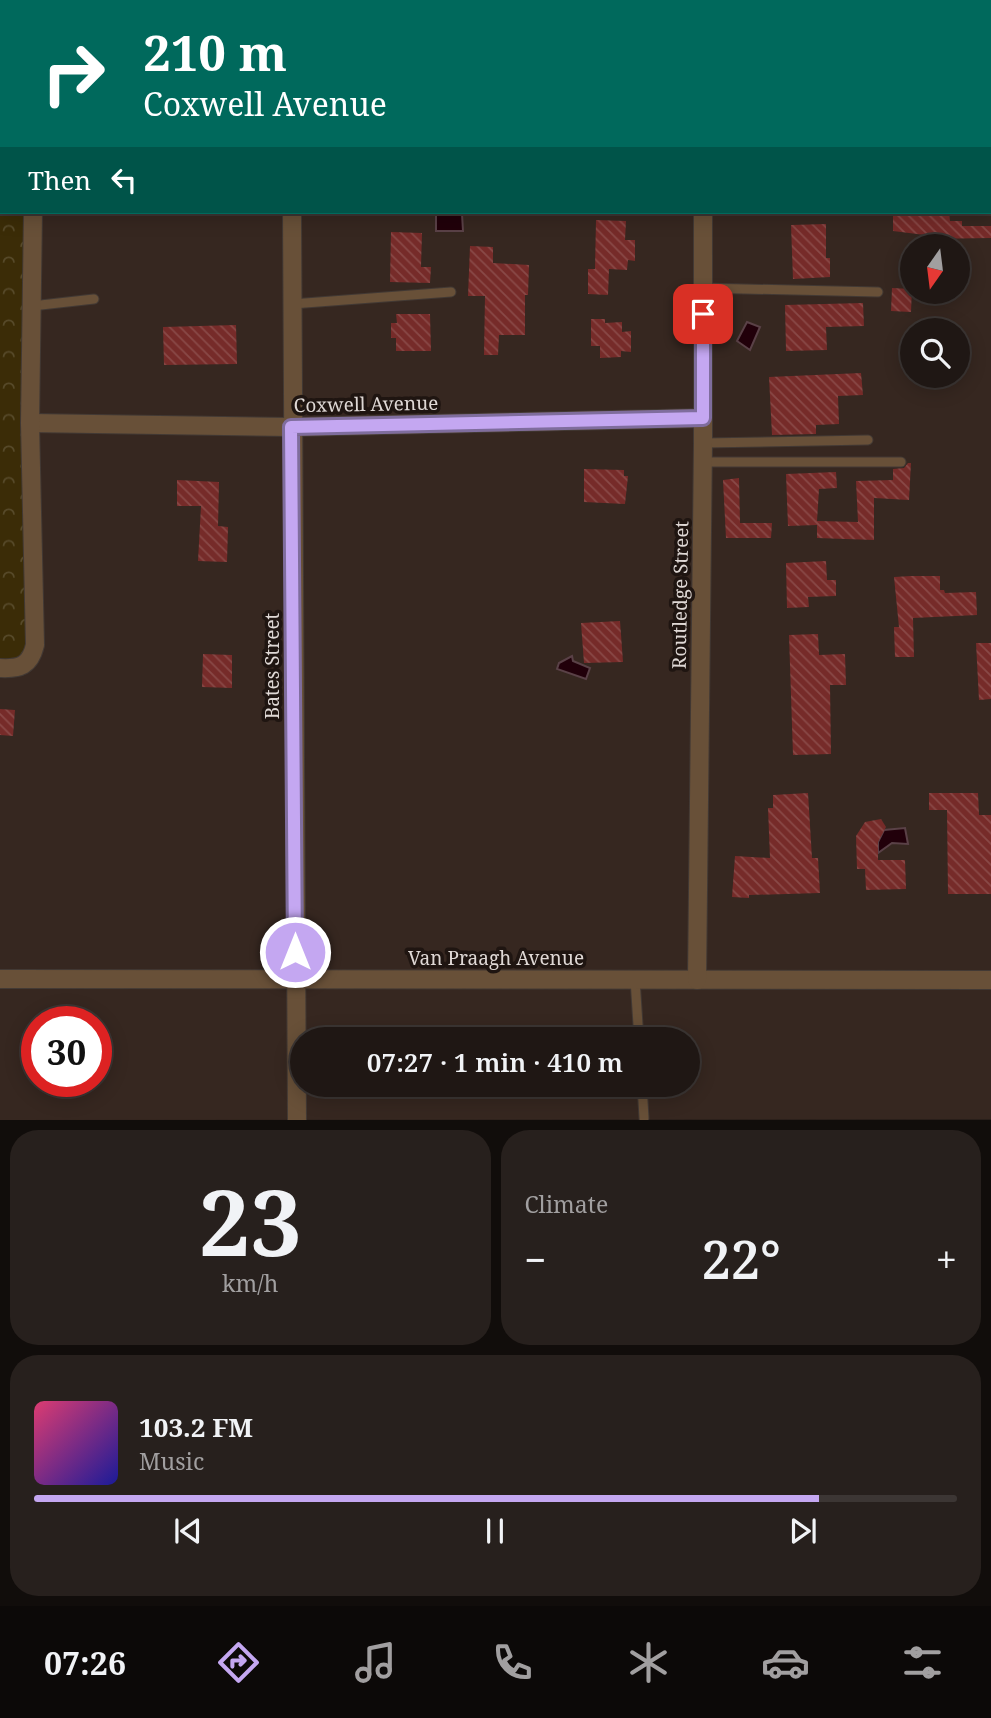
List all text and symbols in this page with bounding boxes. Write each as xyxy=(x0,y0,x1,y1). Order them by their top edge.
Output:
text: 210 m xyxy=(143,19,287,85)
icon: right xyxy=(28,28,119,119)
text: Coxwell Avenue xyxy=(143,82,387,125)
icon: left xyxy=(105,161,143,199)
text: Then xyxy=(28,162,91,198)
north arrow xyxy=(900,234,970,304)
map controls xyxy=(900,234,970,388)
pin xyxy=(673,284,733,344)
icon: arrive xyxy=(684,295,722,333)
button: search xyxy=(900,318,970,388)
street label: Coxwell Avenue xyxy=(293,390,439,418)
street label: Routledge Street xyxy=(666,520,694,669)
street label: Bates Street xyxy=(259,612,285,719)
position arrow xyxy=(258,915,332,989)
street label: Van Praagh Avenue xyxy=(408,945,584,971)
speed limit sign: 30 xyxy=(21,1006,112,1097)
text: 07:27 · 1 min · 410 m xyxy=(367,1044,623,1080)
text: 23 xyxy=(199,1159,302,1283)
text: Climate xyxy=(525,1188,608,1220)
text: 22° xyxy=(701,1223,781,1294)
text: − xyxy=(525,1233,547,1285)
text: + xyxy=(936,1233,957,1285)
text: km/h xyxy=(222,1267,278,1299)
text: 103.2 FM xyxy=(139,1409,253,1445)
text: Music xyxy=(139,1445,204,1477)
icon: previous xyxy=(169,1512,207,1550)
icon: pause xyxy=(476,1512,514,1550)
icon: next xyxy=(784,1512,822,1550)
icon: directions xyxy=(214,1638,263,1687)
icon: music xyxy=(351,1638,400,1687)
icon: phone xyxy=(488,1638,537,1687)
icon: climate xyxy=(624,1638,673,1687)
icon: car xyxy=(761,1638,810,1687)
icon: filters xyxy=(898,1638,947,1687)
text: 07:26 xyxy=(44,1641,126,1684)

